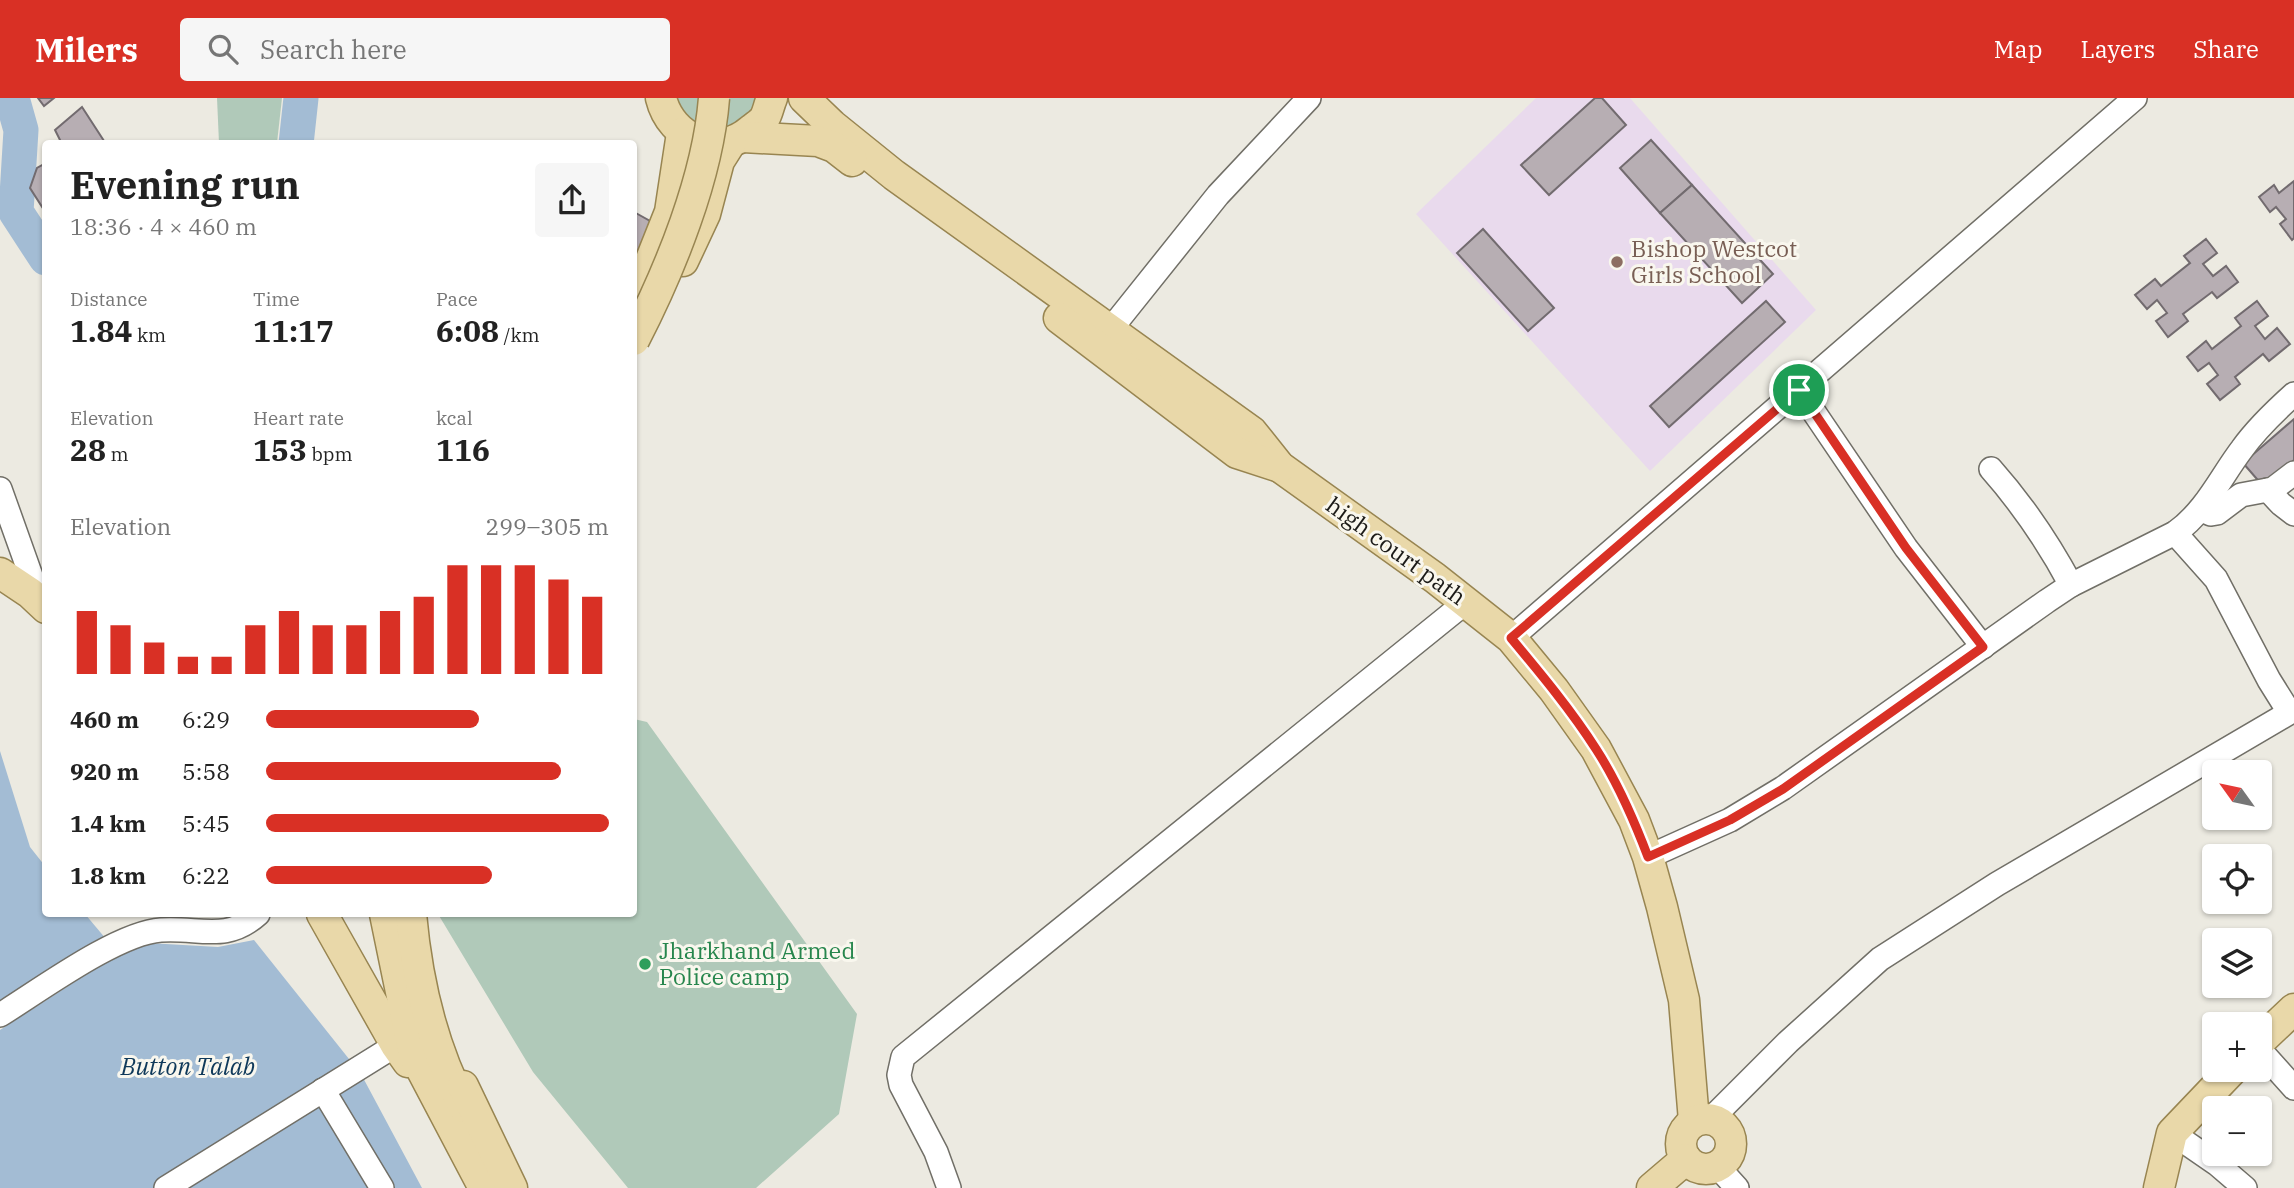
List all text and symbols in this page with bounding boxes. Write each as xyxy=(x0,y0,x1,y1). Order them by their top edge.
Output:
search box xyxy=(180,18,670,81)
text: Milers xyxy=(35,28,138,71)
icon: search xyxy=(204,30,242,68)
text: Search here xyxy=(260,32,407,66)
text: Map xyxy=(1994,33,2042,65)
text: Layers xyxy=(2080,33,2155,65)
text: Share xyxy=(2193,33,2259,65)
text: Evening run xyxy=(70,160,300,209)
button: share xyxy=(535,163,609,237)
text: 18:36 · 4 × 460 m xyxy=(70,211,257,241)
place label: Bishop Westcot Girls School xyxy=(1631,233,1797,289)
marker: Bishop Westcot Girls School xyxy=(1609,254,1625,270)
text: Distance xyxy=(70,287,148,311)
text: Time xyxy=(253,287,300,311)
text: Pace xyxy=(436,287,478,311)
text: 1.84 xyxy=(70,311,132,350)
text: 11:17 xyxy=(253,311,334,350)
text: 6:08 xyxy=(436,311,499,350)
text: km xyxy=(132,323,166,347)
text: /km xyxy=(499,323,540,347)
pin xyxy=(1769,360,1829,420)
icon: arrive xyxy=(1780,371,1818,409)
text: Elevation xyxy=(70,406,154,430)
text: Heart rate xyxy=(253,406,344,430)
text: kcal xyxy=(436,406,473,430)
text: 28 xyxy=(70,430,106,469)
text: 153 xyxy=(253,430,307,469)
text: 116 xyxy=(436,430,490,469)
text: m xyxy=(106,442,129,466)
text: bpm xyxy=(307,442,353,466)
street label: high court path xyxy=(1321,489,1472,611)
text: Elevation xyxy=(70,511,171,541)
text: 299–305 m xyxy=(485,511,609,541)
text: 460 m xyxy=(70,704,139,734)
text: 6:29 xyxy=(182,704,230,734)
text: 920 m xyxy=(70,756,139,786)
text: 5:58 xyxy=(182,756,230,786)
north arrow xyxy=(2202,760,2272,830)
map controls xyxy=(2202,760,2272,1166)
text: 1.4 km xyxy=(70,808,146,838)
text: 5:45 xyxy=(182,808,230,838)
button: locate xyxy=(2202,844,2272,914)
text: 1.8 km xyxy=(70,860,146,890)
text: 6:22 xyxy=(182,860,230,890)
button: layers xyxy=(2202,928,2272,998)
place label: Jharkhand Armed Police camp xyxy=(659,935,855,991)
marker: Jharkhand Armed Police camp xyxy=(637,956,653,972)
button: + xyxy=(2202,1012,2272,1082)
water label: Button Talab xyxy=(120,1050,255,1082)
button: − xyxy=(2202,1096,2272,1166)

